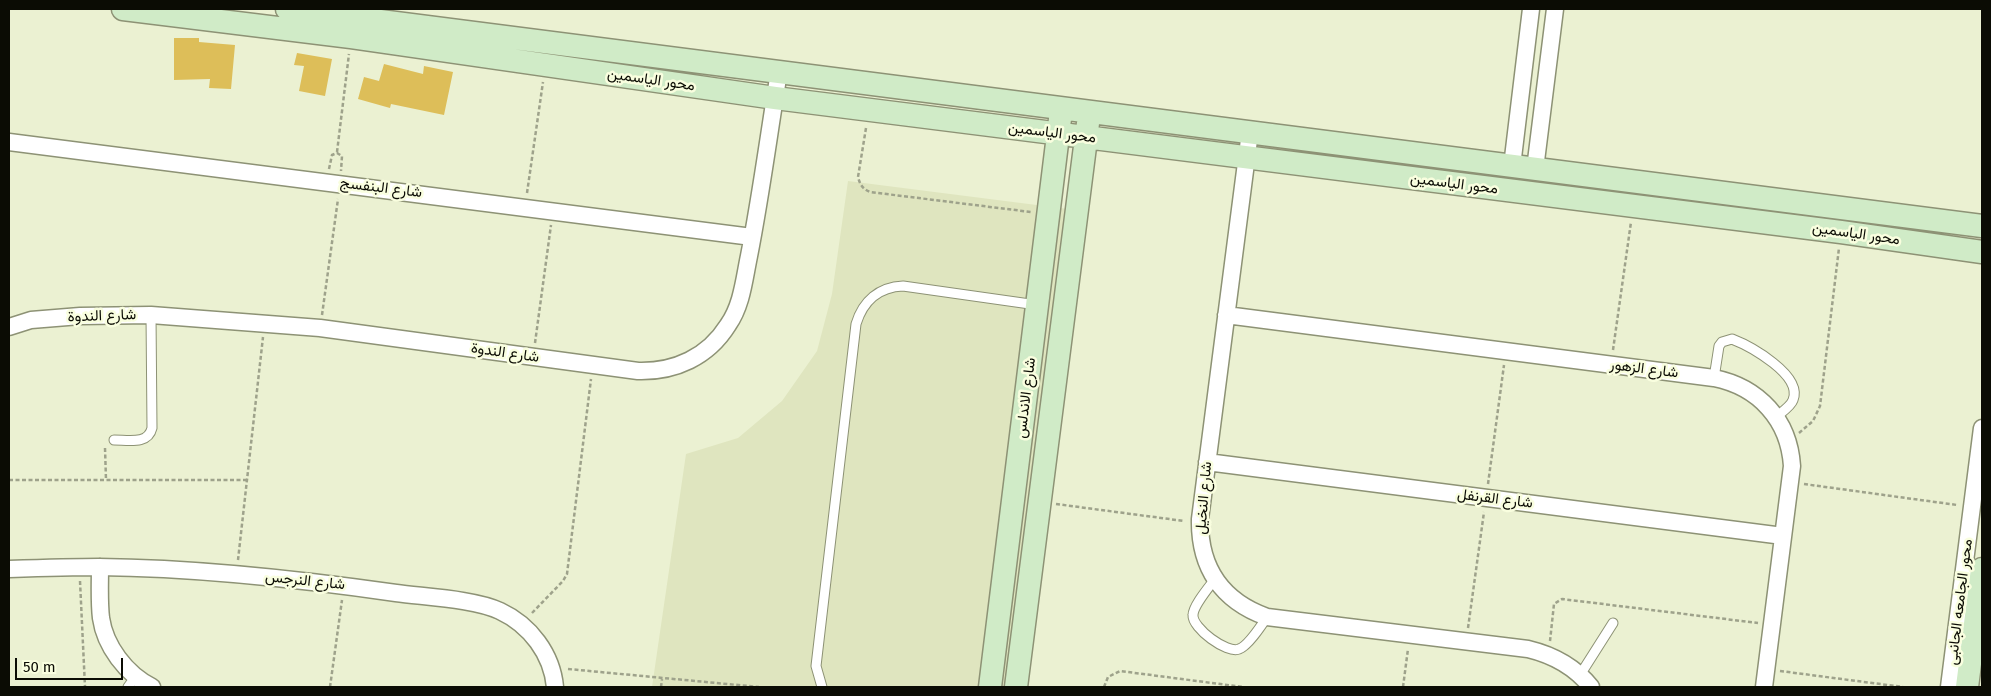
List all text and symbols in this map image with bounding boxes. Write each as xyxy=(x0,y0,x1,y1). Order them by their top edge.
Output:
street label: محور الياسمين xyxy=(606,65,696,95)
street label: محور الياسمين xyxy=(1007,119,1097,147)
street label: محور الياسمين xyxy=(1409,170,1499,198)
street label: شارع البنفسج xyxy=(339,174,423,202)
street label: محور الياسمين xyxy=(1811,219,1901,249)
street label: شارع الندوة xyxy=(67,306,137,326)
street label: شارع الندوة xyxy=(470,339,540,367)
street label: شارع الزهور xyxy=(1609,356,1679,382)
street label: شارع الاندلس xyxy=(1012,357,1040,439)
street label: شارع النخيل xyxy=(1192,461,1216,535)
street label: شارع القرنفل xyxy=(1456,485,1534,513)
street label: محور الجامعه الجانبى xyxy=(1943,538,1977,666)
street label: شارع النرجس xyxy=(264,568,346,594)
scale bar xyxy=(18,648,125,680)
text: 50 m xyxy=(23,658,56,676)

